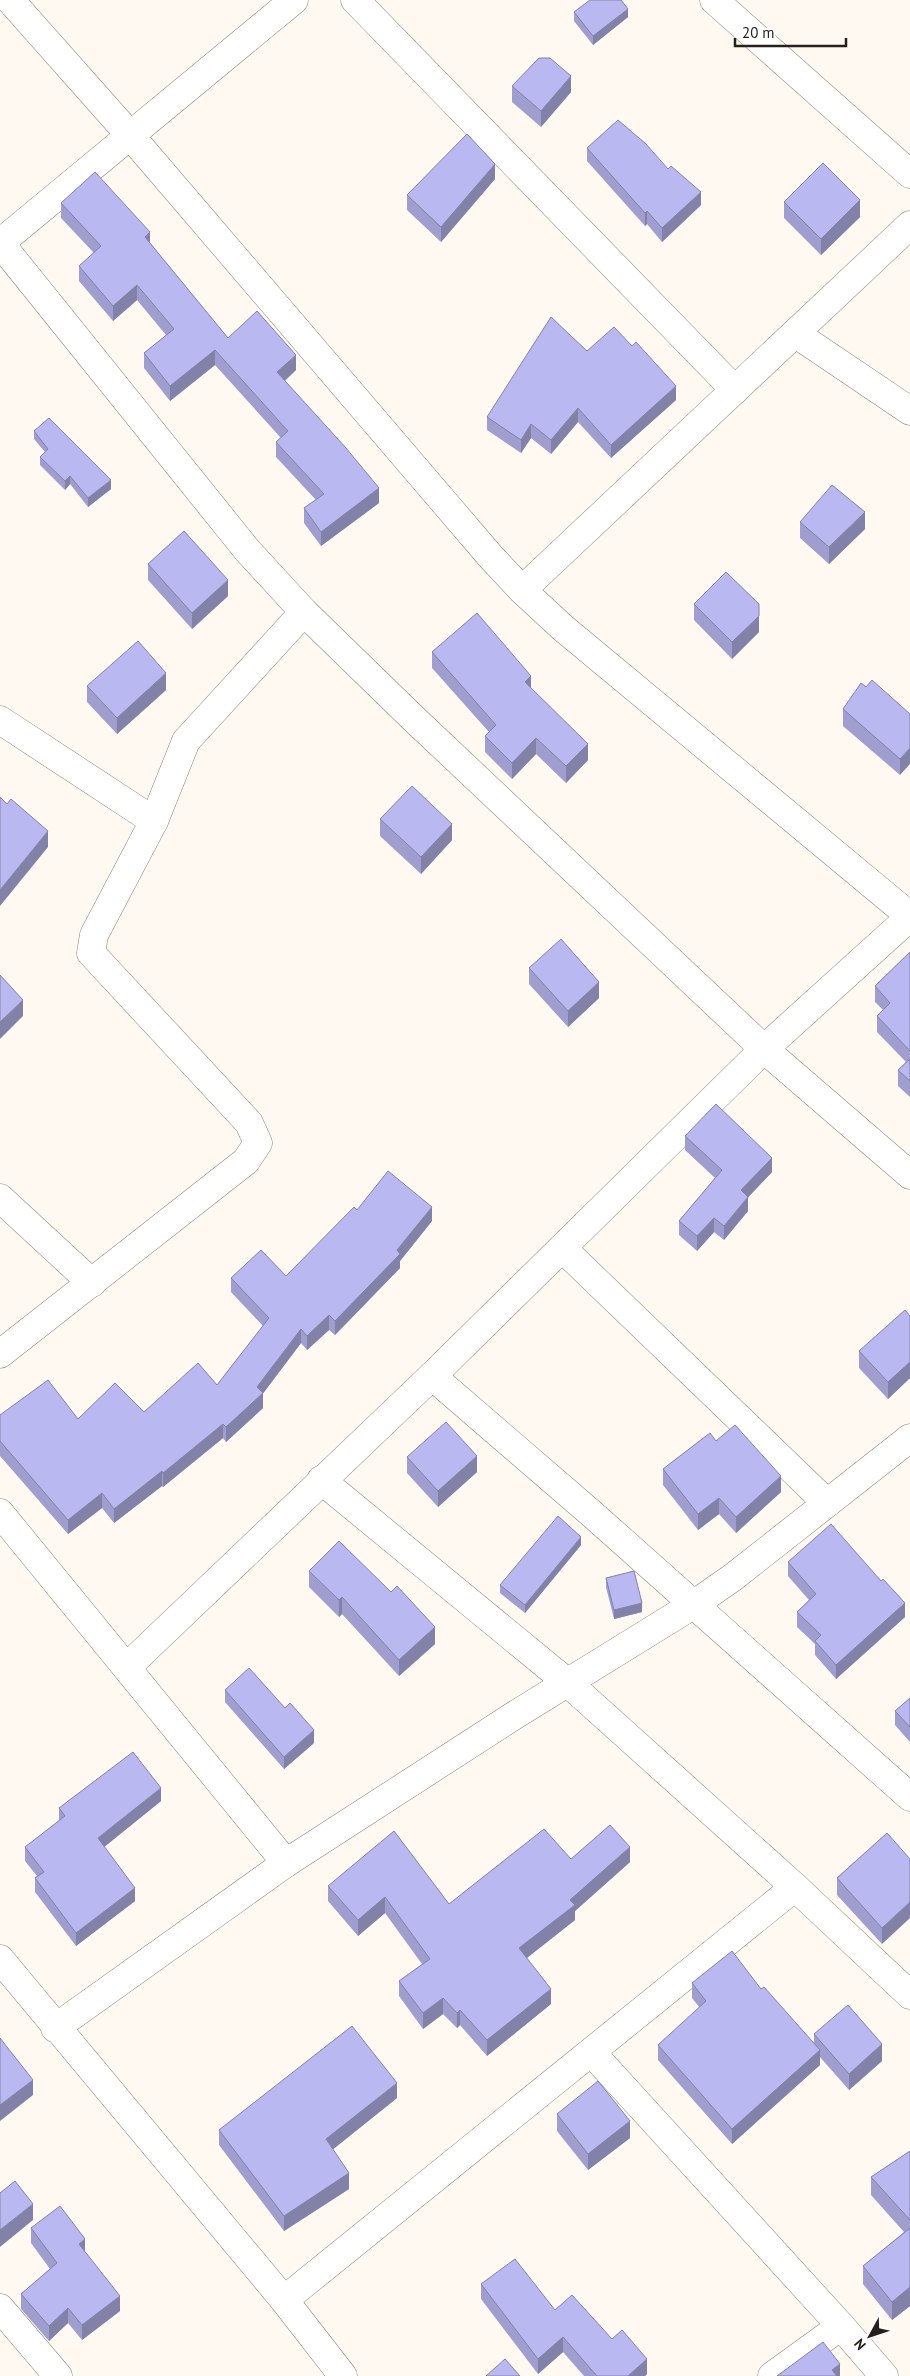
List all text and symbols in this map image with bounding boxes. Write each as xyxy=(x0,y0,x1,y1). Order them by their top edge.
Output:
scale bar xyxy=(735,15,846,47)
text: 20 m xyxy=(742,23,775,42)
north arrow xyxy=(845,2311,895,2361)
text: N xyxy=(850,2335,870,2354)

